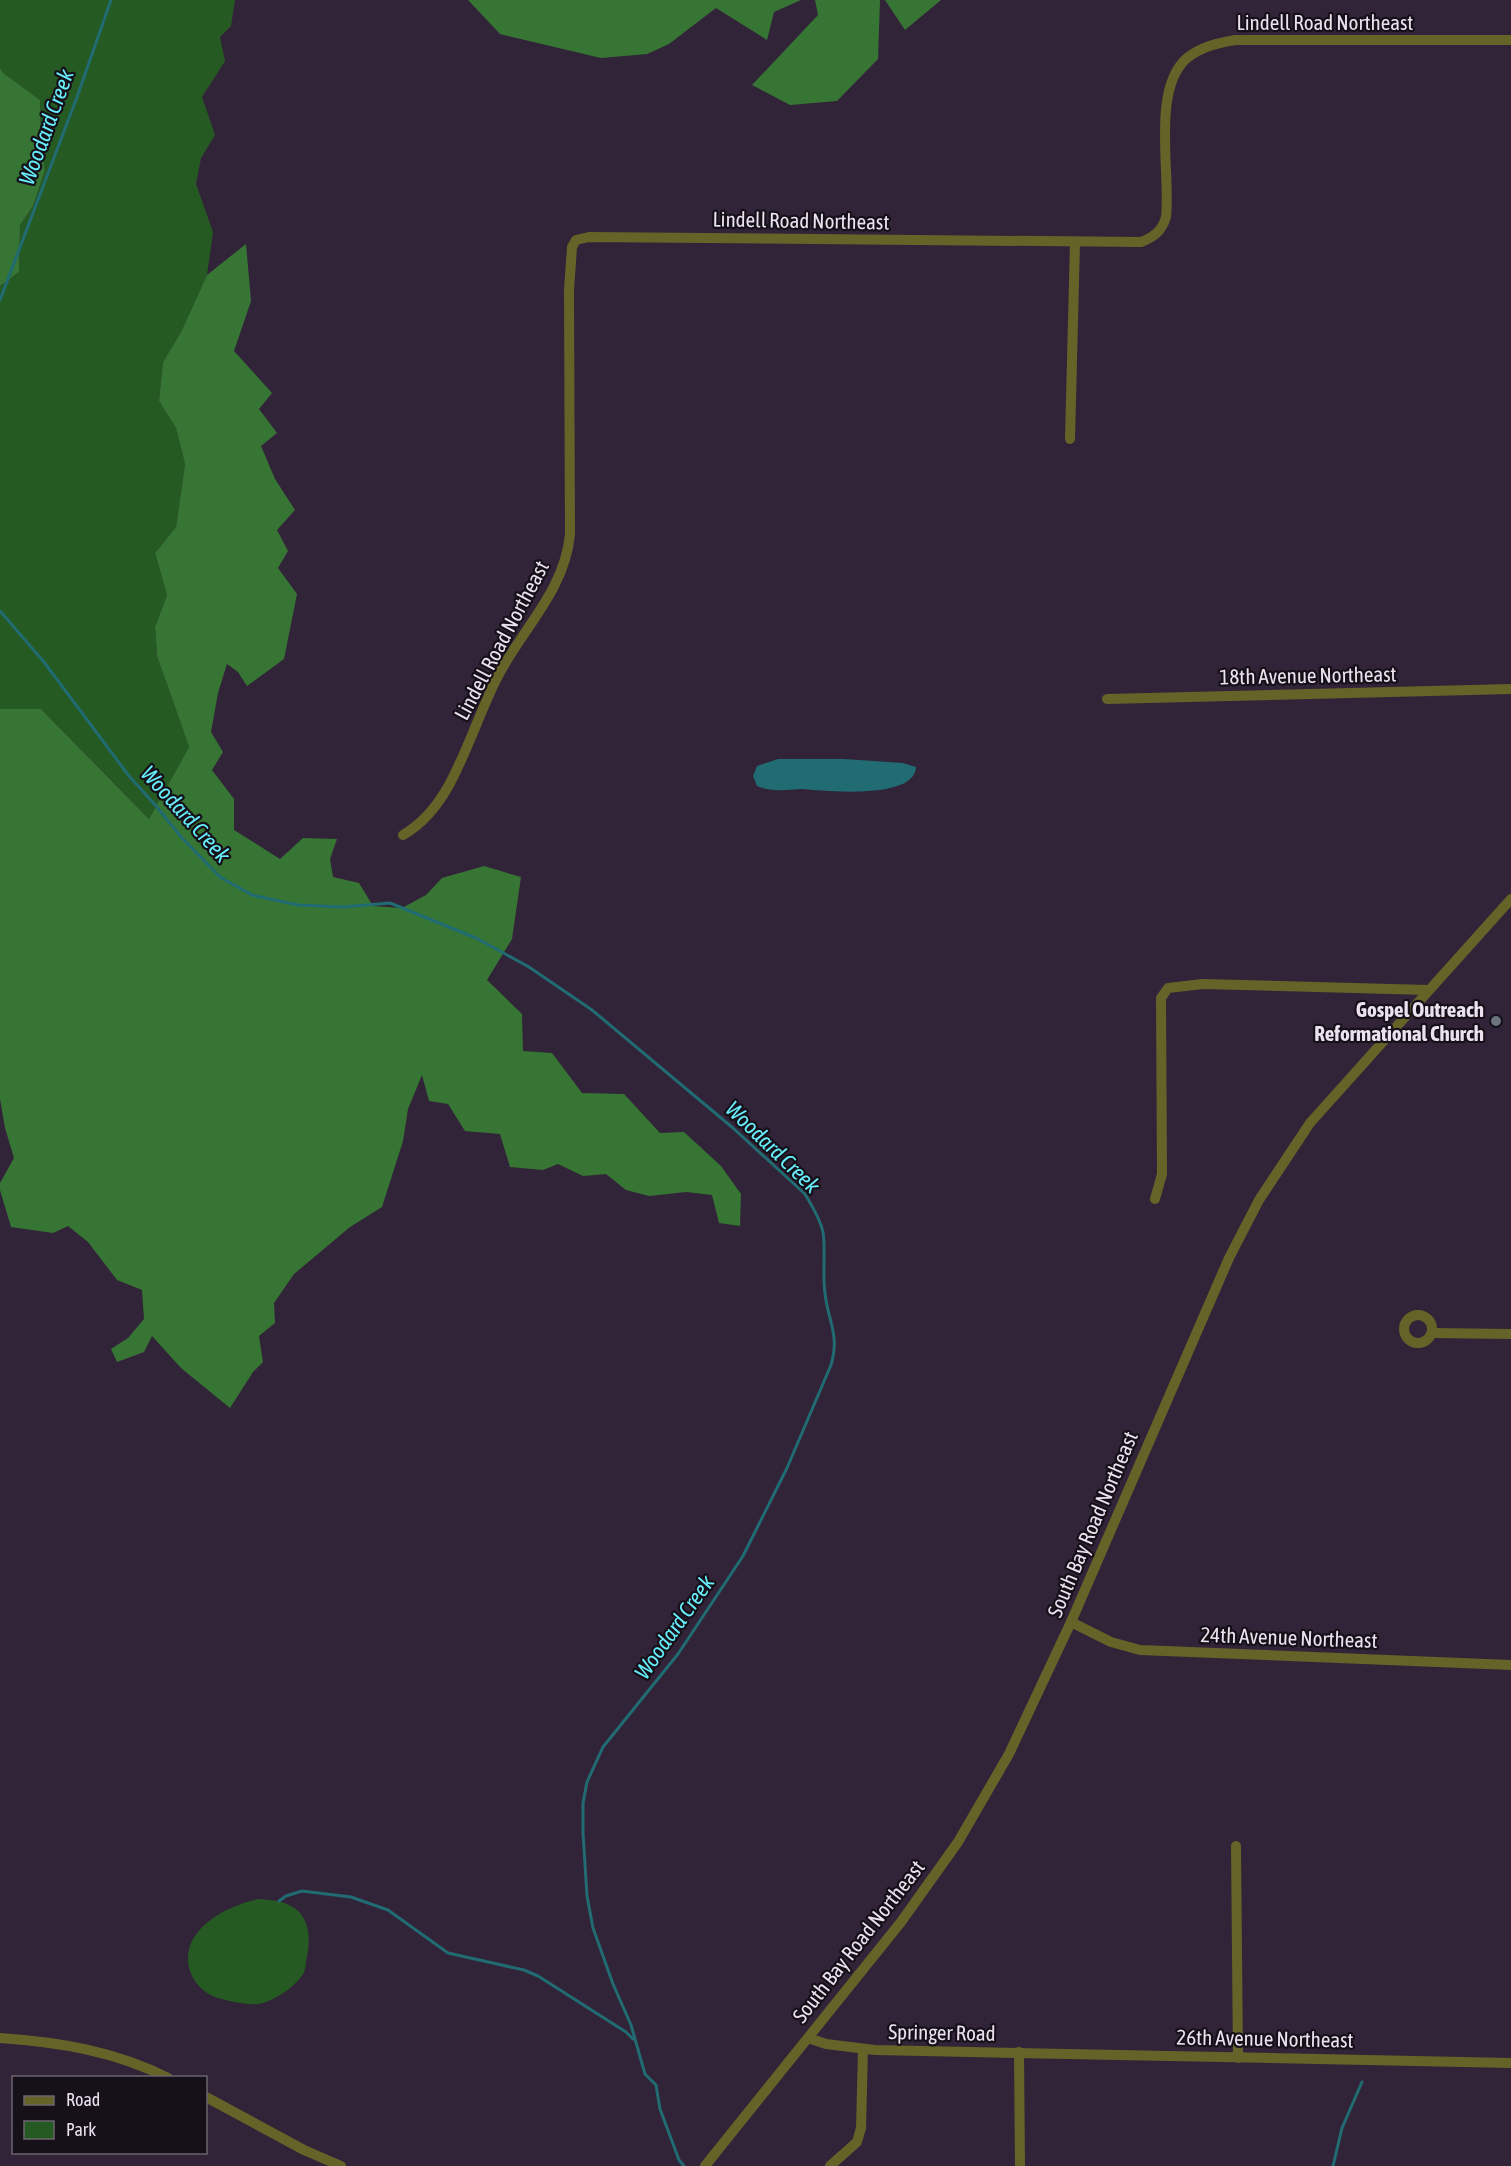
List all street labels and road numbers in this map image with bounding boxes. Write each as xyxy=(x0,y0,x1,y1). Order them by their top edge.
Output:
street label: Lindell Road Northeast xyxy=(1237,10,1413,34)
street label: Lindell Road Northeast xyxy=(712,206,890,234)
street label: Lindell Road Northeast xyxy=(449,556,553,724)
street label: 18th Avenue Northeast xyxy=(1219,661,1397,689)
street label: South Bay Road Northeast xyxy=(1042,1428,1142,1620)
street label: 24th Avenue Northeast xyxy=(1200,1622,1378,1652)
street label: South Bay Road Northeast xyxy=(787,1855,929,2027)
street label: Springer Road xyxy=(888,2019,996,2045)
street label: 26th Avenue Northeast xyxy=(1176,2024,1354,2052)

